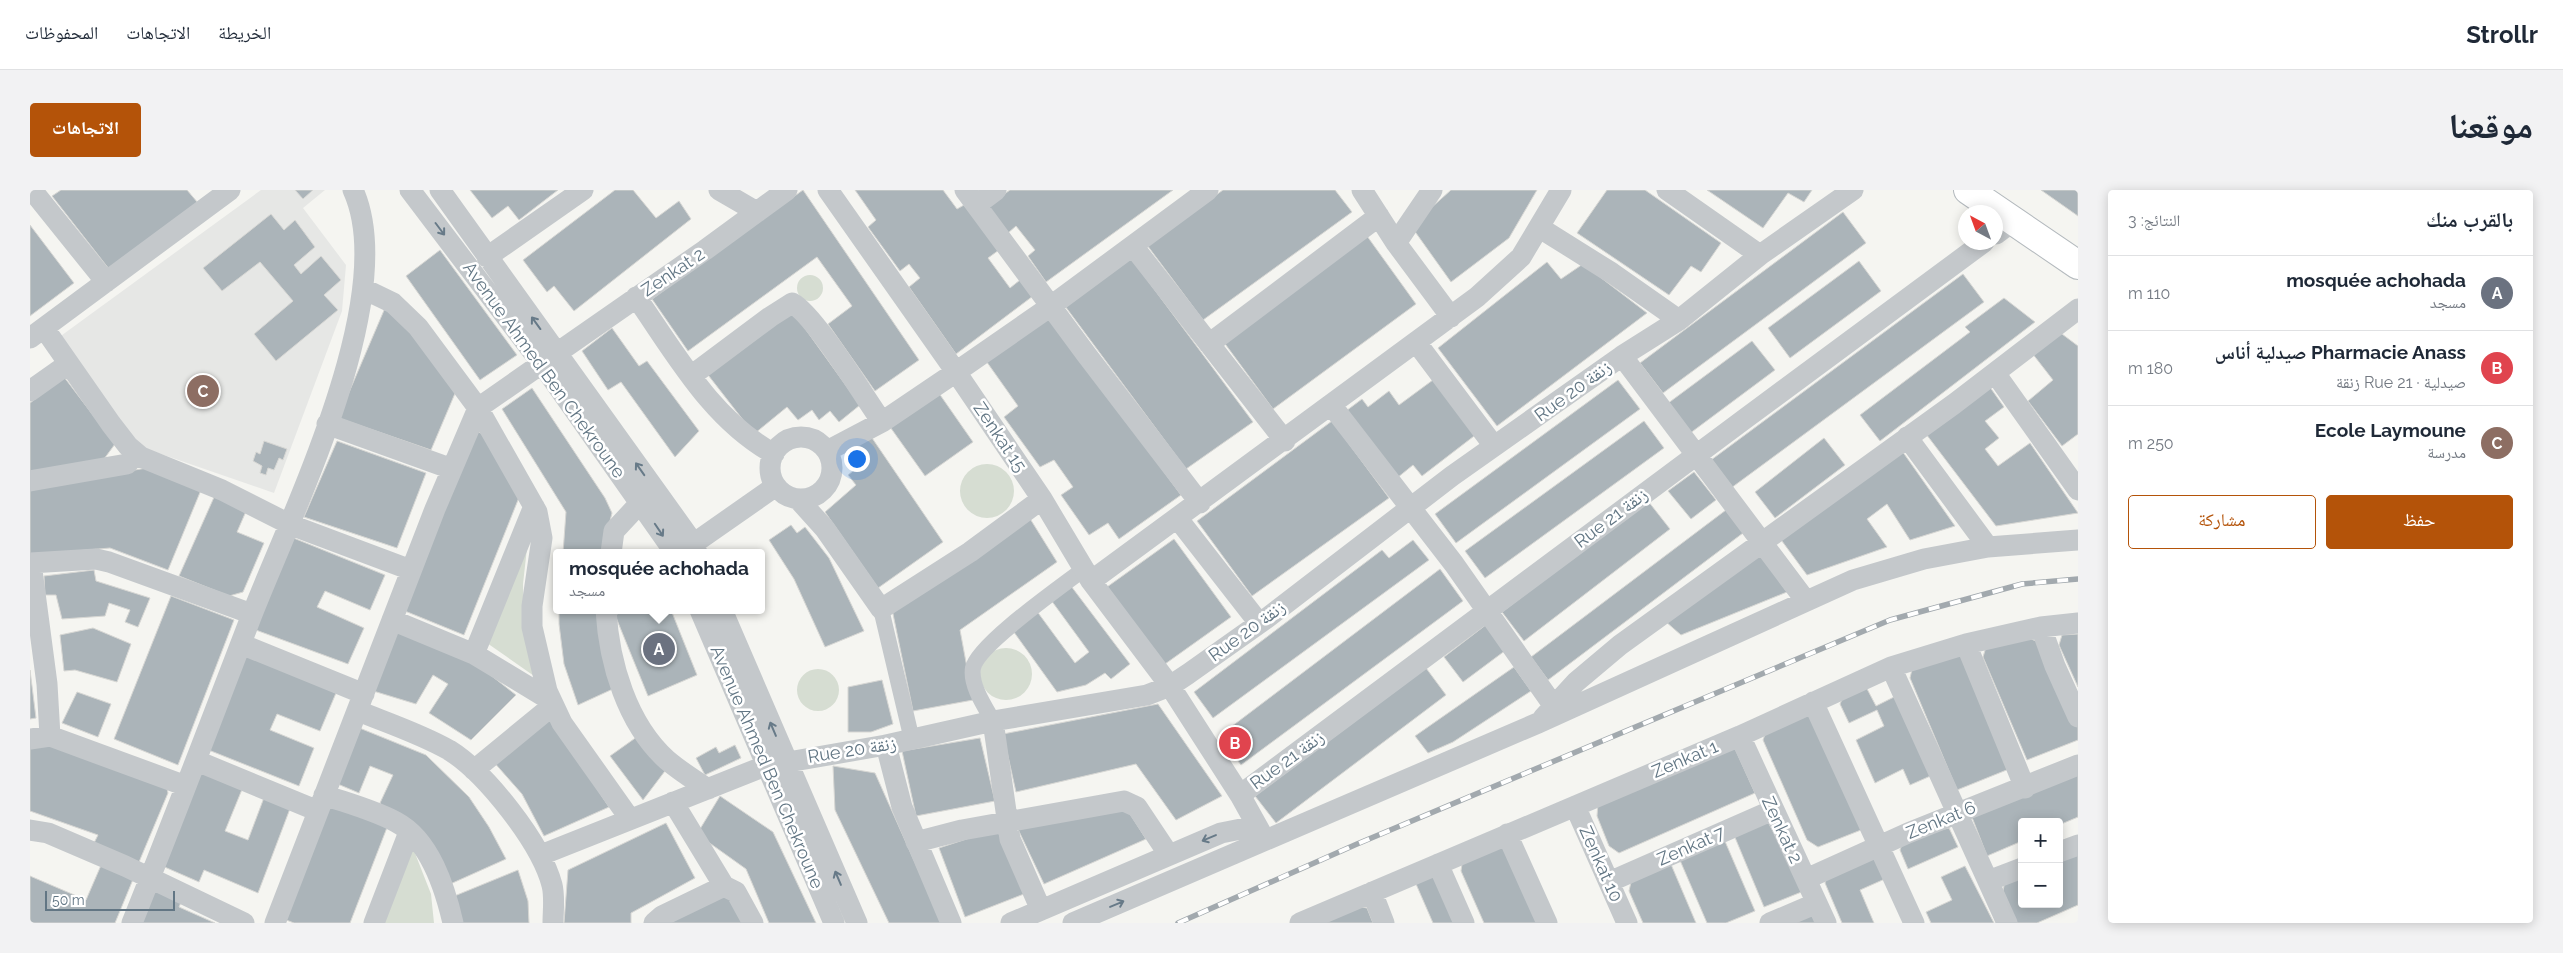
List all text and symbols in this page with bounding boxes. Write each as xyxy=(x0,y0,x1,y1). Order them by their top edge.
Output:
text: Strollr xyxy=(2466,20,2538,49)
text: المحفوظات xyxy=(25,22,98,43)
text: الاتجاهات xyxy=(126,22,190,43)
text: الخريطة xyxy=(218,22,271,43)
button: الاتجاهات xyxy=(30,103,141,157)
text: موقعنا xyxy=(2448,105,2533,146)
north arrow xyxy=(1958,205,2003,250)
text: بالقرب منك xyxy=(2426,207,2513,232)
text: النتائج: 3 xyxy=(2128,211,2180,230)
one-way arrow xyxy=(434,222,445,235)
street label: Zenkat 2 xyxy=(637,243,708,300)
street label: Avenue Ahmed Ben Chekroune xyxy=(459,258,630,482)
text: mosquée achohada xyxy=(2286,269,2466,291)
text: 110 m xyxy=(2128,284,2170,303)
text: A xyxy=(2492,284,2502,303)
text: مسجد xyxy=(2430,293,2466,312)
one-way arrow xyxy=(531,316,541,330)
text: Pharmacie Anass صيدلية أناس xyxy=(2215,341,2466,363)
street label: Rue 20 زنقة xyxy=(1530,356,1615,425)
text: 180 m xyxy=(2128,359,2173,378)
text: B xyxy=(2492,359,2502,378)
pin: C xyxy=(187,372,219,410)
text: صيدلية · Rue 21 زنقة xyxy=(2336,373,2466,392)
street label: Zenkat 15 xyxy=(969,398,1031,476)
text: Ecole Laymoune xyxy=(2315,419,2466,441)
text: 250 m xyxy=(2128,434,2174,453)
text: C xyxy=(2492,434,2503,453)
text: مدرسة xyxy=(2427,443,2466,462)
your location xyxy=(844,446,870,472)
one-way arrow xyxy=(635,462,645,476)
street label: Rue 21 زنقة xyxy=(1570,483,1651,552)
button: مشاركة xyxy=(2128,495,2316,549)
button: حفظ xyxy=(2326,495,2513,549)
one-way arrow xyxy=(654,522,664,536)
popup xyxy=(553,549,765,614)
text: mosquée achohada xyxy=(569,557,749,579)
text: مسجد xyxy=(569,581,605,600)
street label: Rue 20 زنقة xyxy=(1204,596,1289,665)
pin: A xyxy=(643,630,675,668)
street label: Avenue Ahmed Ben Chekroune xyxy=(707,642,828,892)
one-way arrow xyxy=(768,722,778,737)
pin: B xyxy=(1219,724,1251,762)
street label: Rue 21 زنقة xyxy=(1246,726,1328,793)
street label: Rue 20 زنقة xyxy=(806,732,898,767)
street label: Zenkat 1 xyxy=(1649,735,1721,782)
street label: Zenkat 2 xyxy=(1758,793,1807,867)
street label: Zenkat 6 xyxy=(1903,796,1979,843)
map controls xyxy=(2018,818,2063,908)
button: + xyxy=(2018,818,2063,863)
street label: Zenkat 7 xyxy=(1654,821,1728,870)
street label: Zenkat 10 xyxy=(1575,823,1627,905)
one-way arrow xyxy=(1202,833,1217,843)
button: − xyxy=(2018,863,2063,908)
one-way arrow xyxy=(833,871,842,886)
scale bar xyxy=(45,888,175,911)
text: 50 m xyxy=(52,892,85,908)
one-way arrow xyxy=(1110,898,1125,907)

